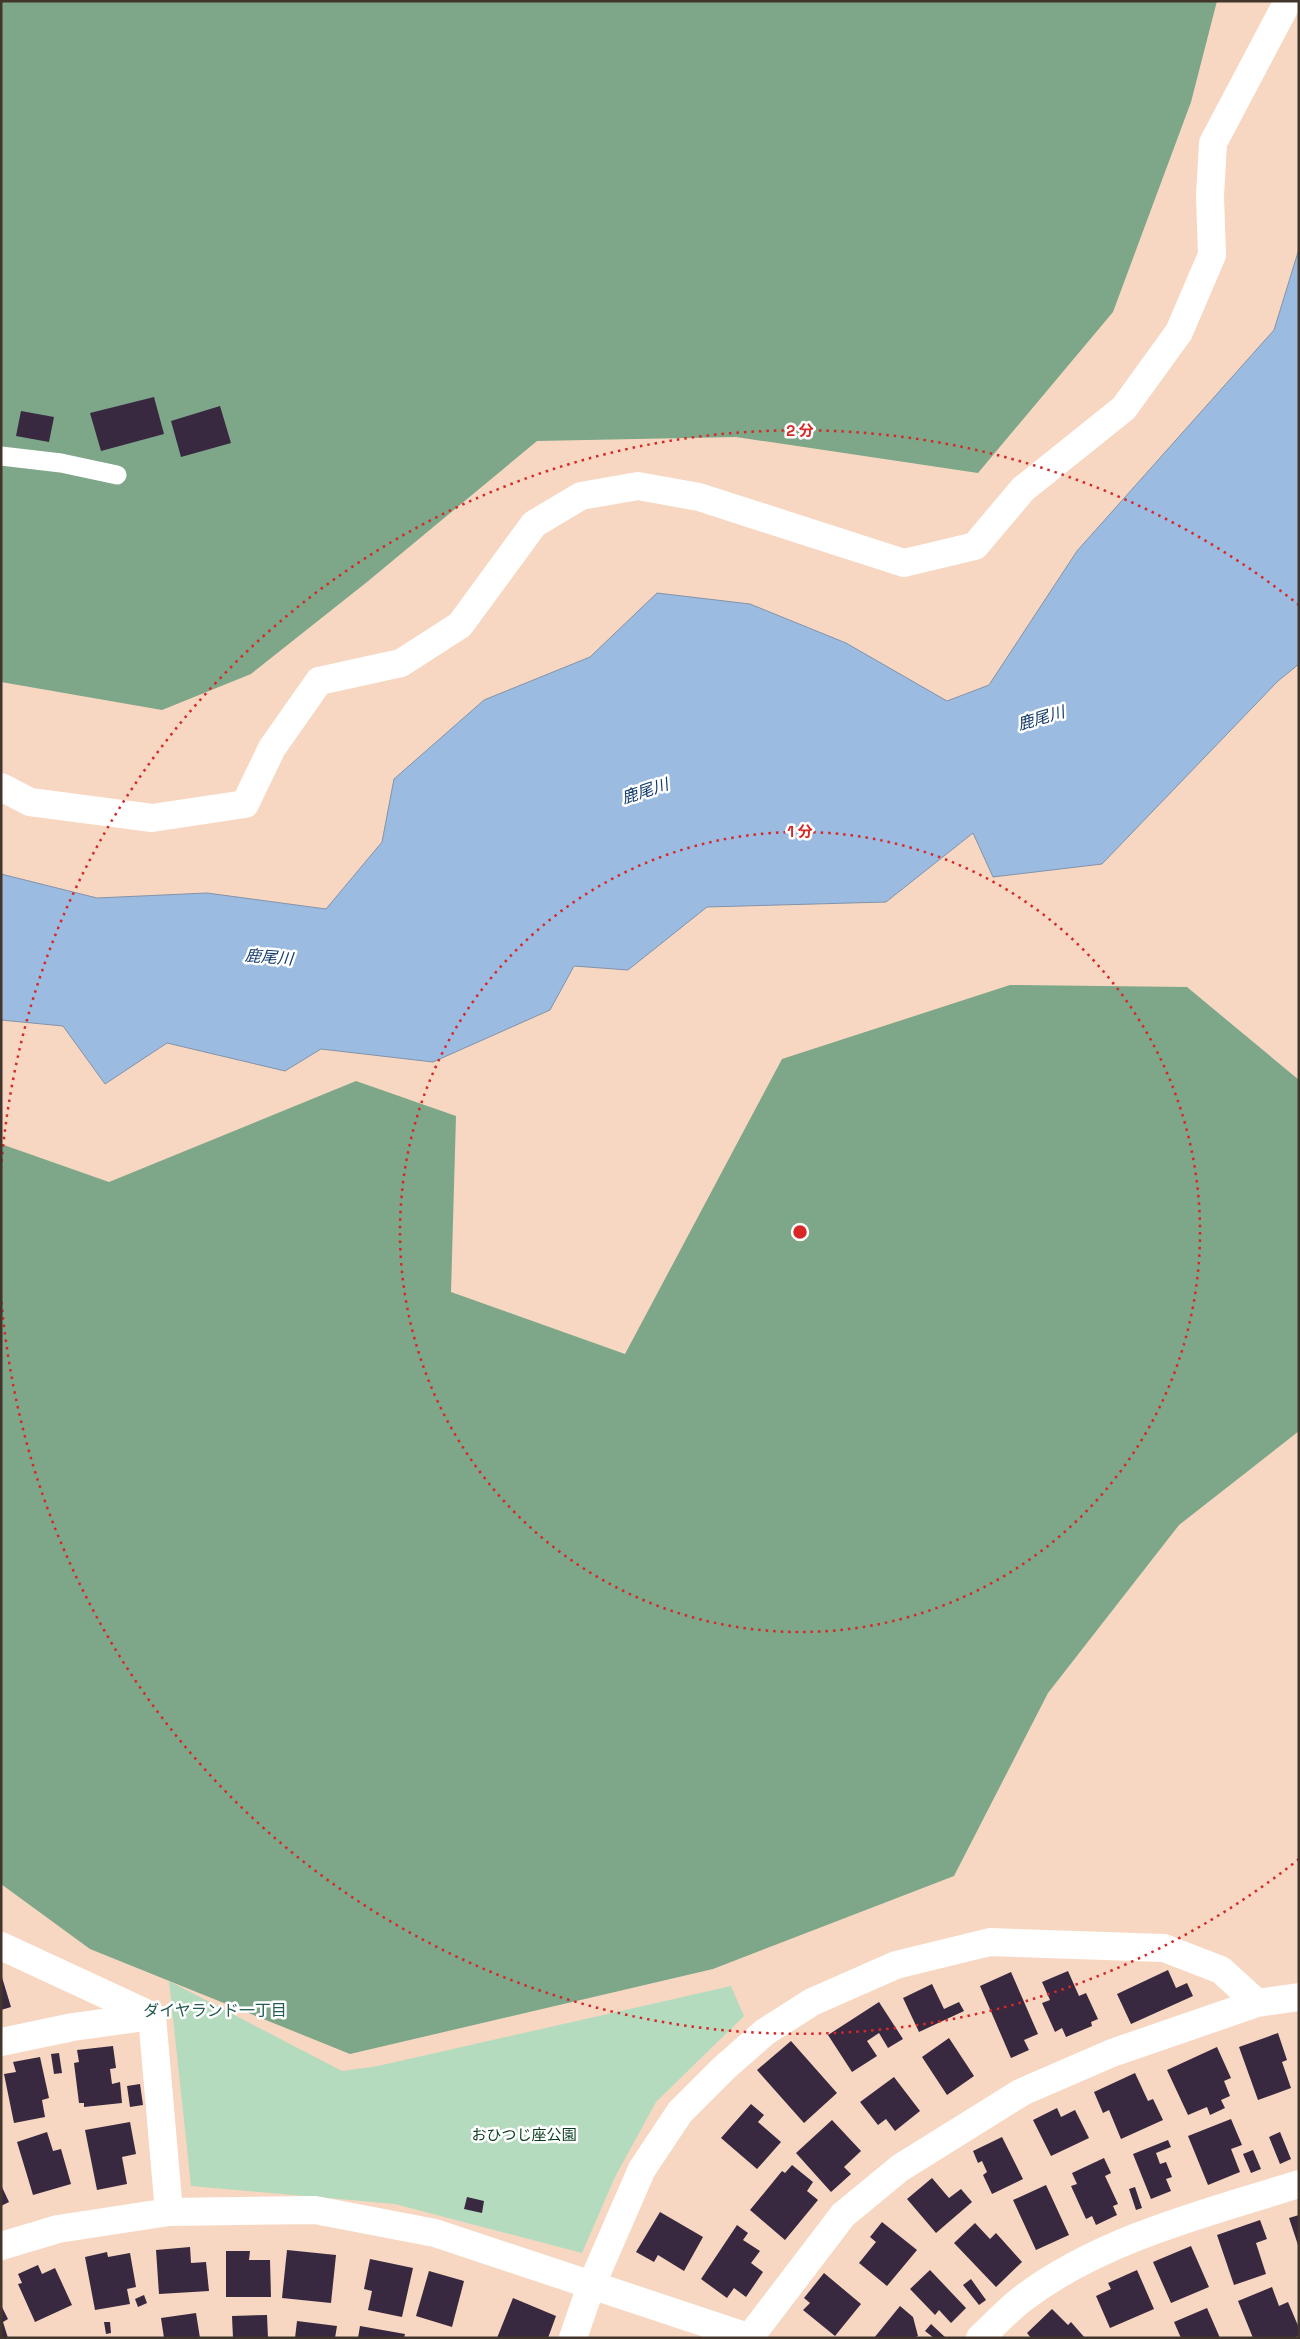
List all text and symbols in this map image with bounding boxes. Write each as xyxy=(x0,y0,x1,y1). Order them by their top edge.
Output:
text: 2 分 xyxy=(786,421,814,440)
water label: 鹿尾川 xyxy=(1015,701,1069,735)
water label: 鹿尾川 xyxy=(619,773,673,808)
text: 1 分 xyxy=(787,822,813,841)
water label: 鹿尾川 xyxy=(244,944,296,970)
centre of rings xyxy=(791,1223,809,1241)
district label: ダイヤランド一丁目 xyxy=(143,2000,287,2021)
park label: おひつじ座公園 xyxy=(471,2125,577,2144)

